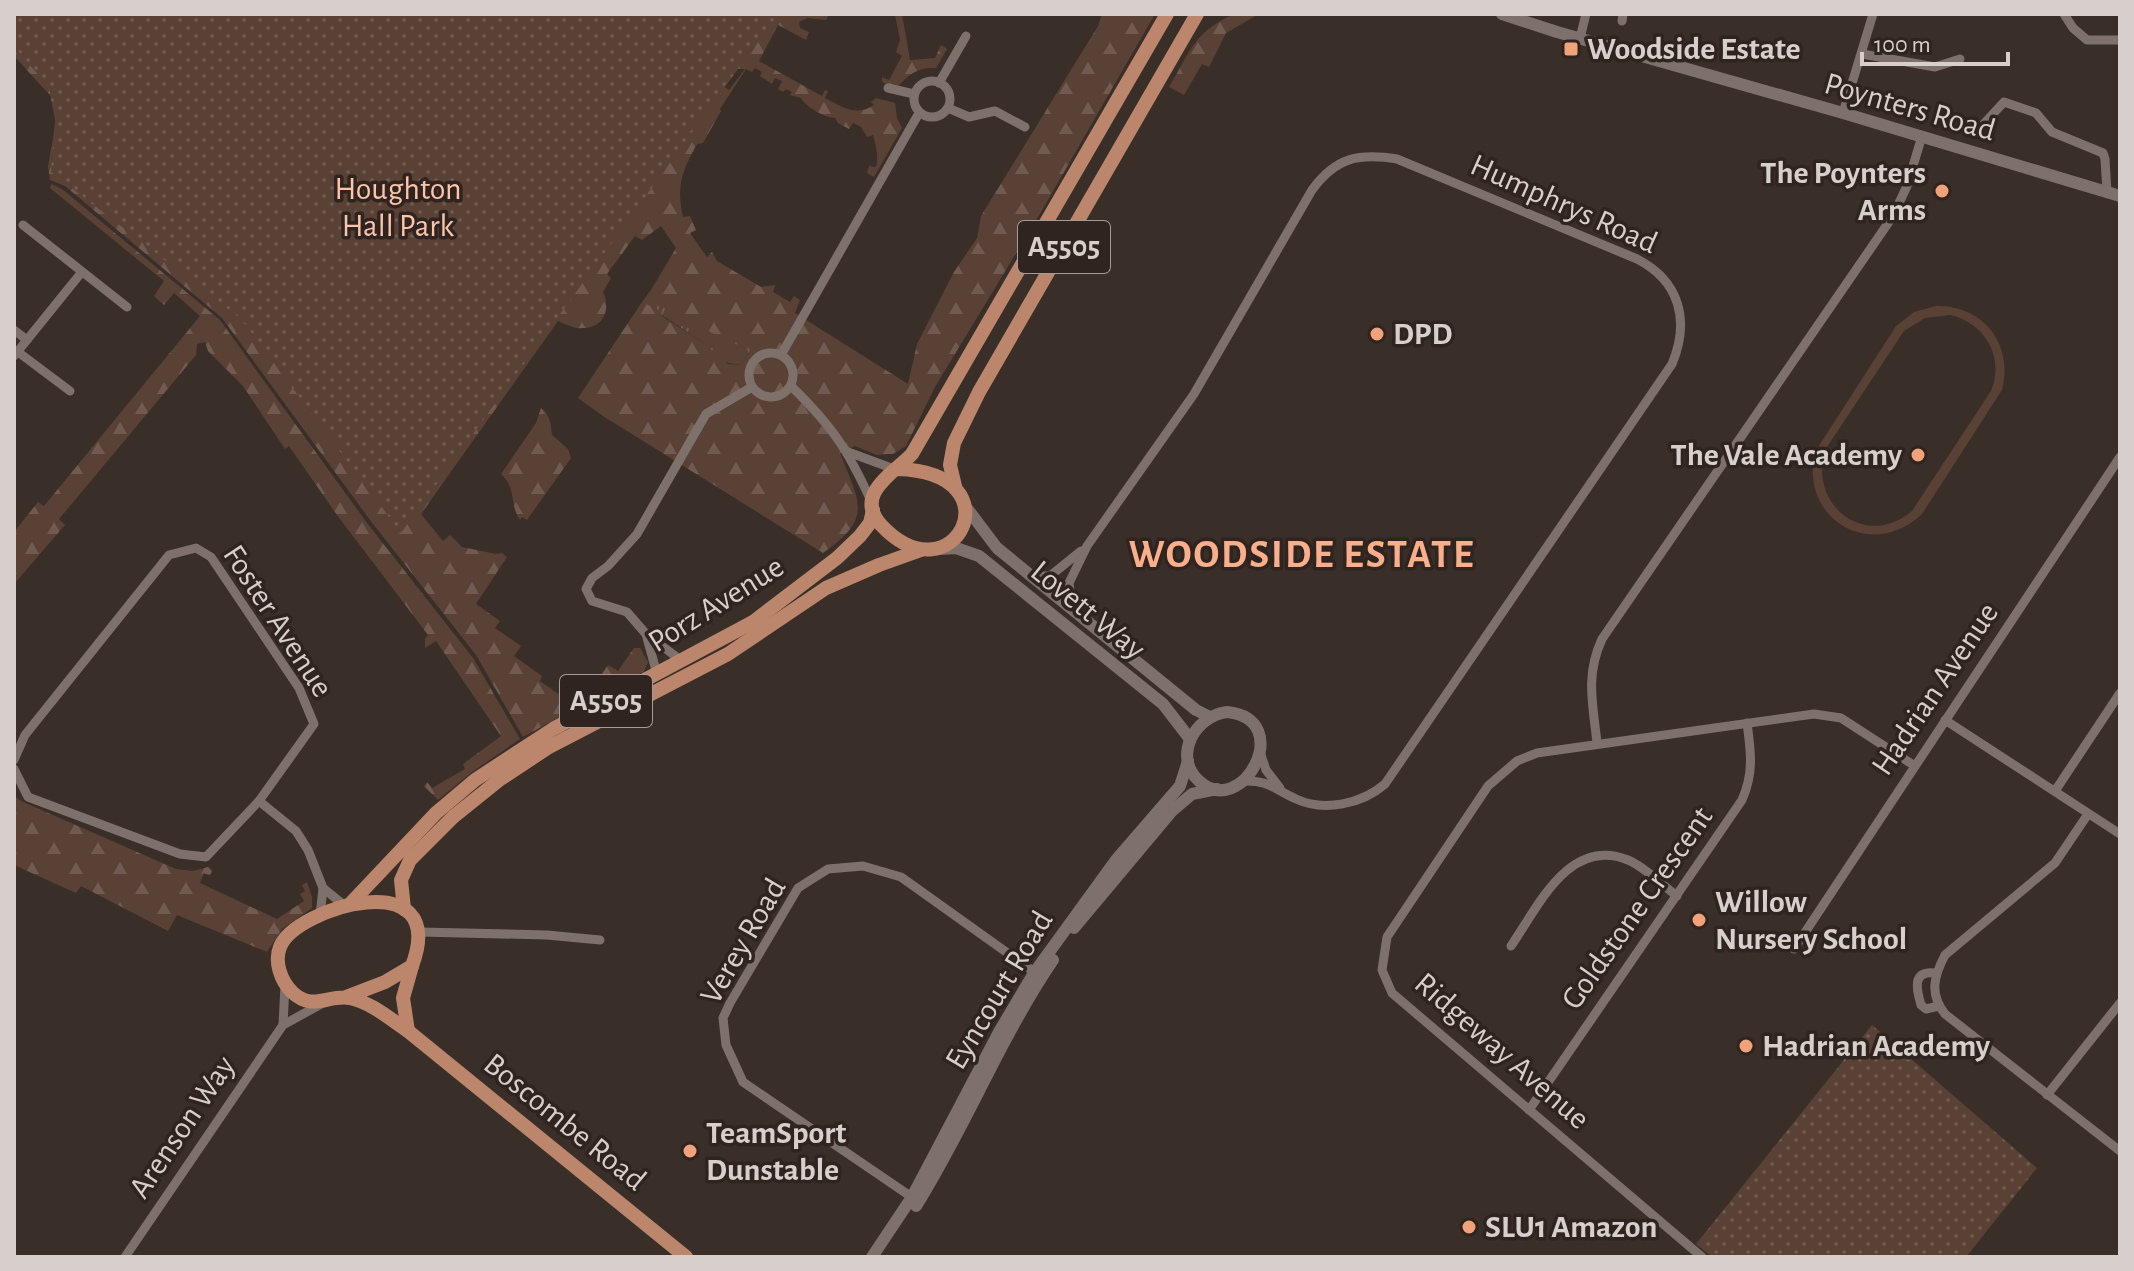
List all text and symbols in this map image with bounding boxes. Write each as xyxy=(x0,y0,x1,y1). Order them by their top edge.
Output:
scale bar xyxy=(1862,16,2008,66)
place label: Woodside Estate xyxy=(1587,33,1801,65)
text: 100 m xyxy=(1874,33,1931,57)
marker: Woodside Estate xyxy=(1562,40,1580,58)
street label: Poynters Road xyxy=(1821,67,1999,147)
street label: Humphrys Road xyxy=(1466,149,1662,259)
place label: The Poynters Arms xyxy=(1760,157,1926,226)
park label: Houghton Hall Park xyxy=(334,173,462,242)
marker: The Poynters Arms xyxy=(1933,182,1951,200)
road number: A5505 xyxy=(1018,221,1110,273)
place label: DPD xyxy=(1393,318,1452,350)
marker: DPD xyxy=(1368,325,1386,343)
place label: The Vale Academy xyxy=(1670,439,1903,471)
marker: The Vale Academy xyxy=(1909,446,1927,464)
district label: WOODSIDE ESTATE xyxy=(1129,535,1475,575)
street label: Foster Avenue xyxy=(217,539,339,703)
street label: Porz Avenue xyxy=(643,550,789,658)
street label: Lovett Way xyxy=(1025,555,1151,666)
street label: Hadrian Avenue xyxy=(1866,597,2004,781)
road number: A5505 xyxy=(560,675,652,727)
street label: Goldstone Crescent xyxy=(1555,801,1719,1015)
street label: Verey Road xyxy=(694,873,792,1009)
place label: Willow Nursery School xyxy=(1715,886,1907,955)
street label: Eyncourt Road xyxy=(939,905,1059,1075)
marker: Willow Nursery School xyxy=(1690,911,1708,929)
street label: Ridgeway Avenue xyxy=(1408,967,1596,1135)
place label: Hadrian Academy xyxy=(1762,1030,1991,1062)
marker: Hadrian Academy xyxy=(1737,1037,1755,1055)
street label: Boscombe Road xyxy=(478,1047,652,1197)
street label: Arenson Way xyxy=(123,1050,241,1204)
place label: TeamSport Dunstable xyxy=(706,1117,846,1186)
marker: TeamSport Dunstable xyxy=(681,1142,699,1160)
place label: SLU1 Amazon xyxy=(1485,1211,1657,1243)
marker: SLU1 Amazon xyxy=(1460,1218,1478,1236)

